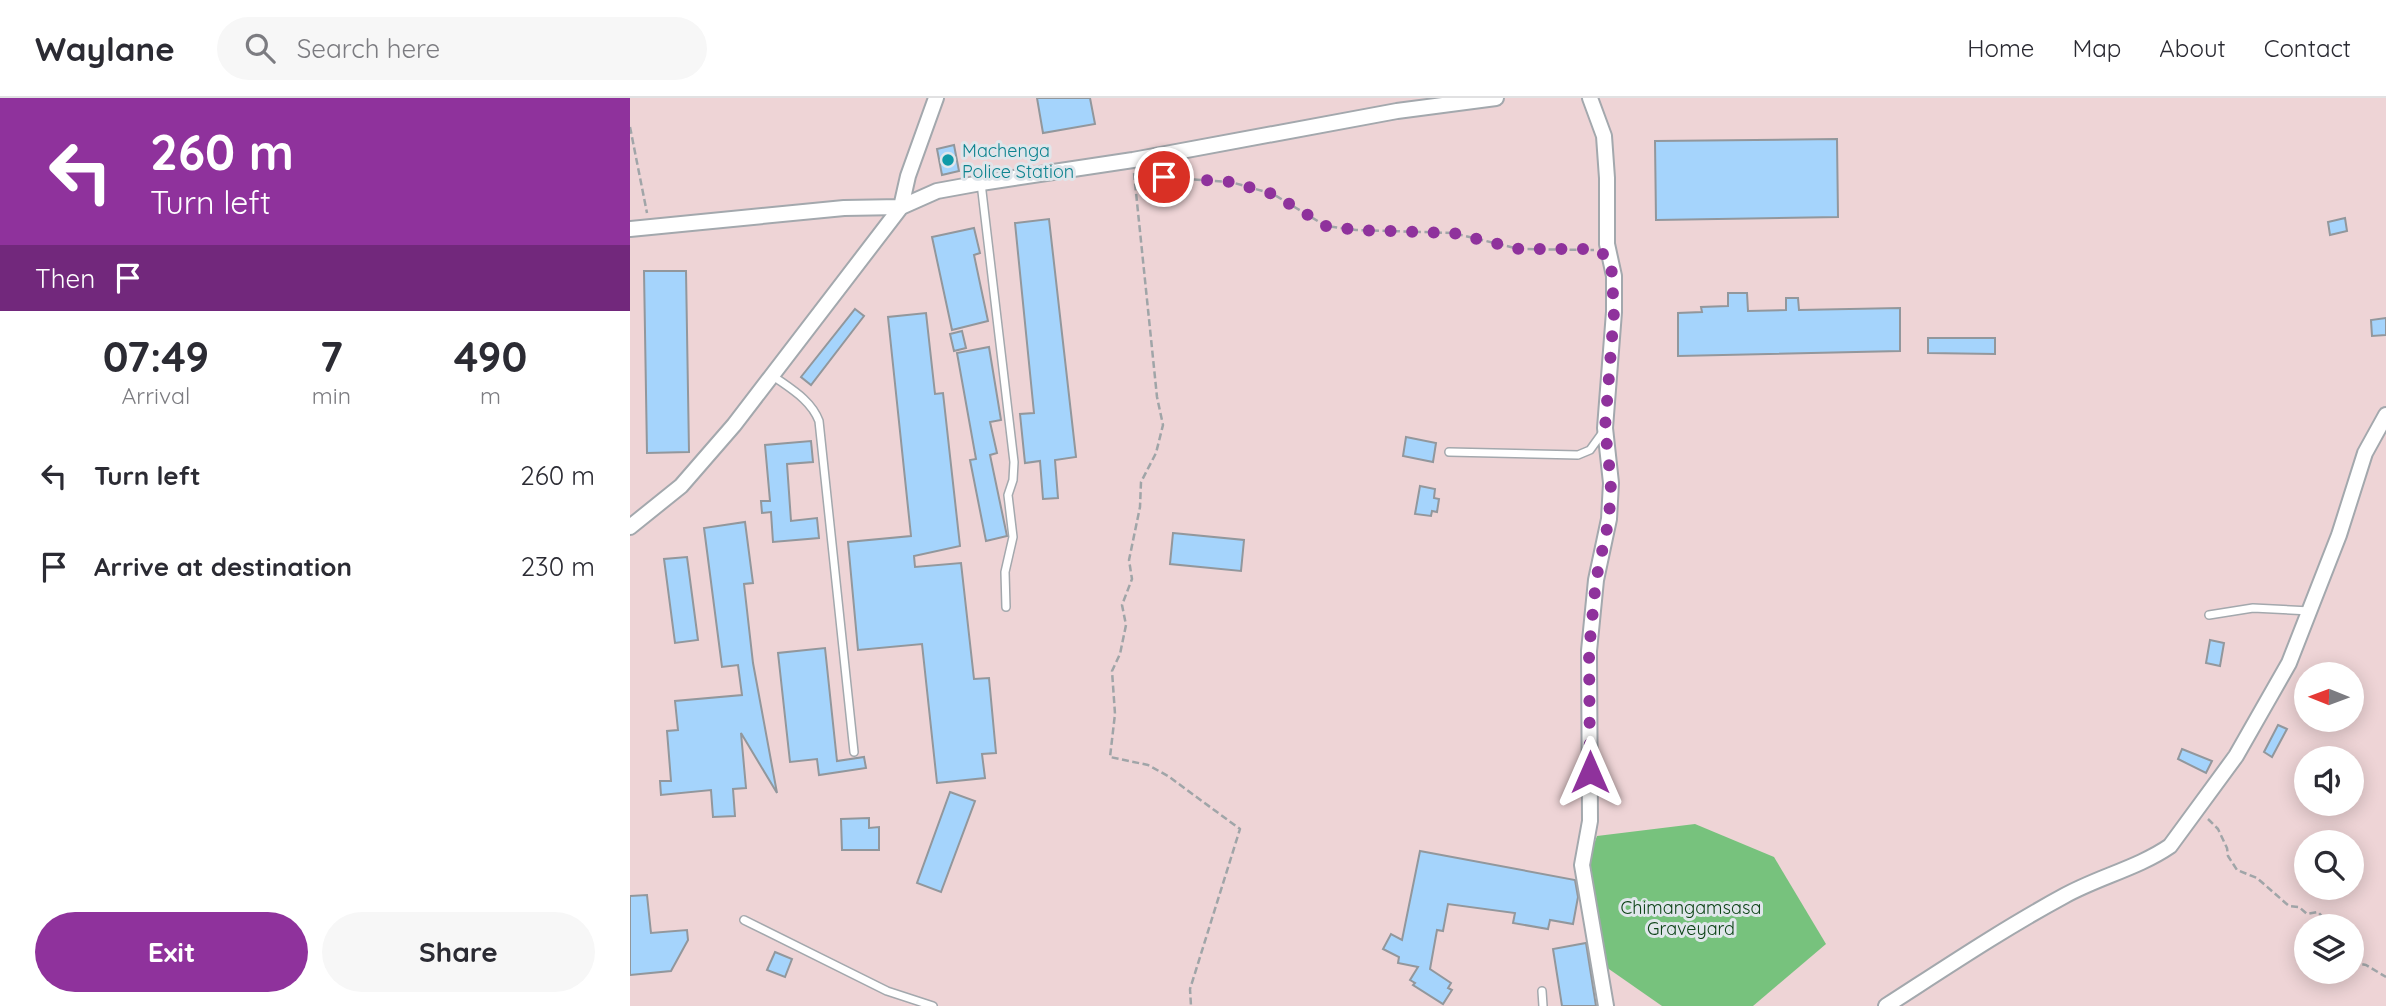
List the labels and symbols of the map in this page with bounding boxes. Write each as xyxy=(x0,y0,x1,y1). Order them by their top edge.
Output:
place label: Machenga Police Station xyxy=(962,139,1074,183)
pin xyxy=(1134,147,1194,207)
marker: Machenga Police Station xyxy=(940,152,956,168)
north arrow xyxy=(2294,662,2364,732)
position arrow xyxy=(1553,735,1627,809)
park label: Chimangamsasa Graveyard xyxy=(1620,896,1762,940)

